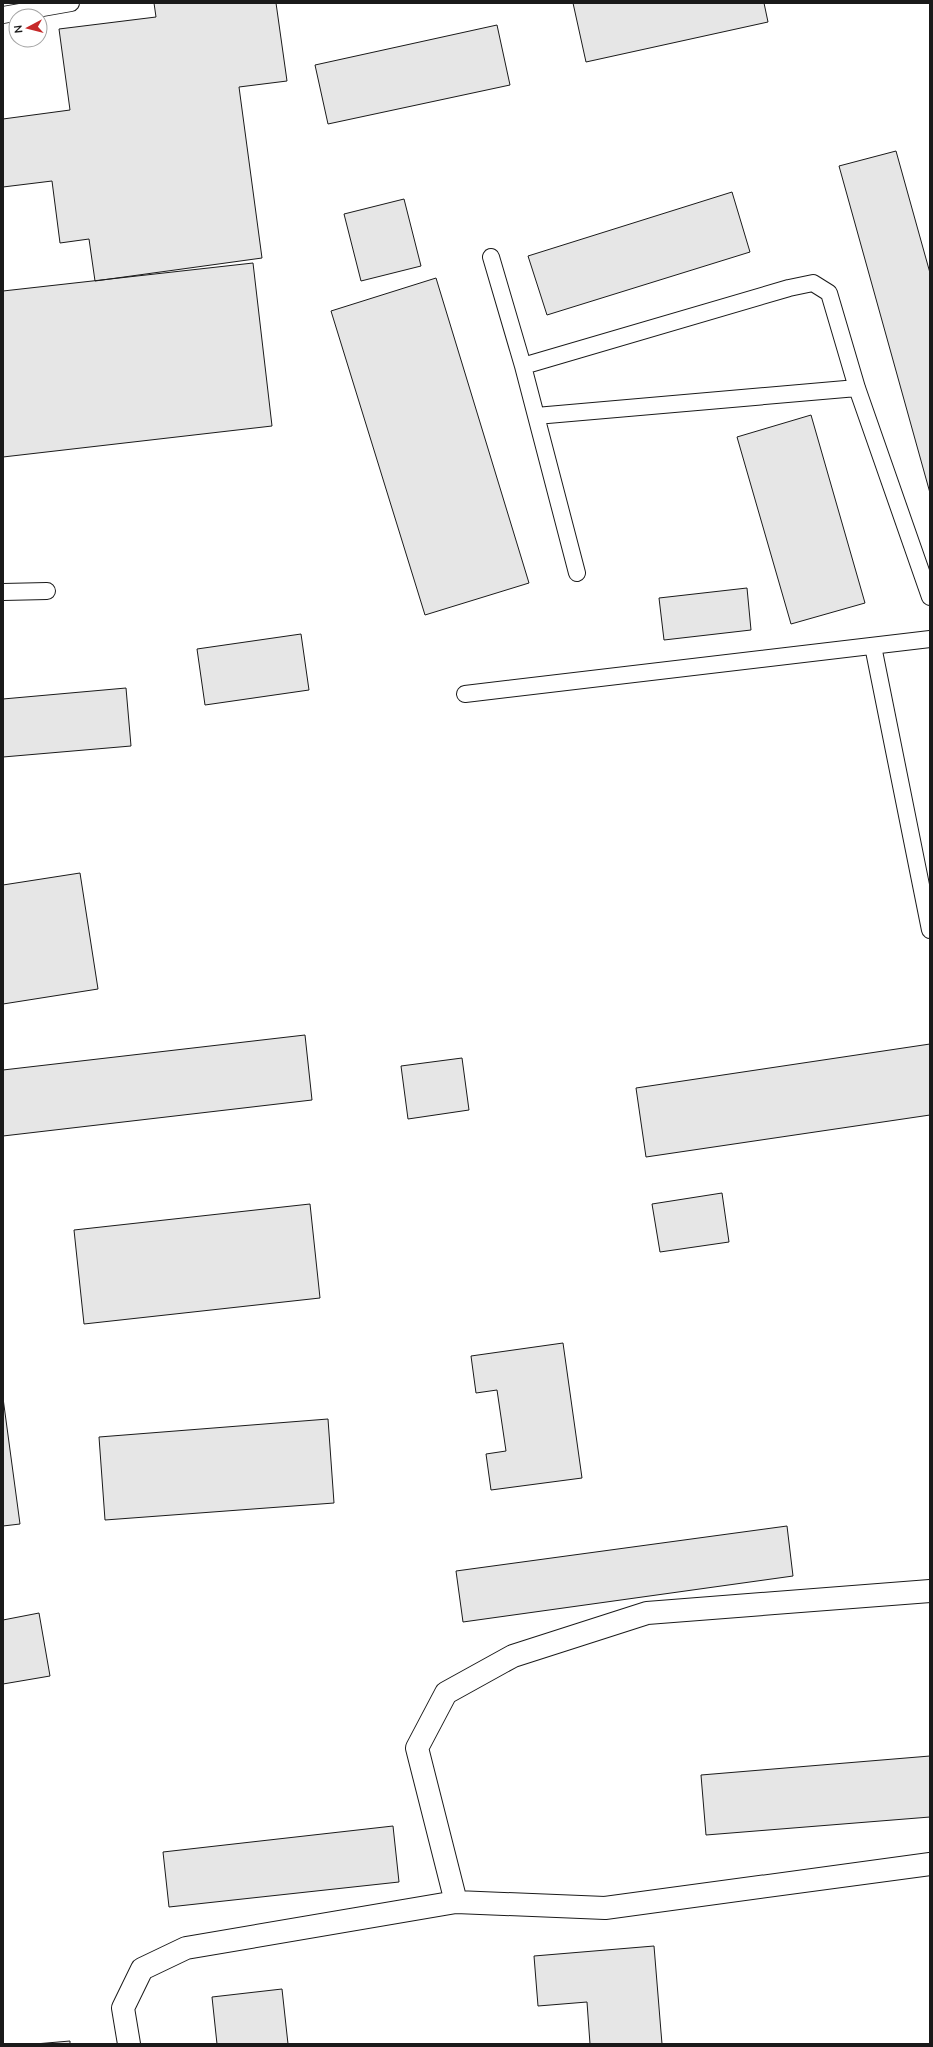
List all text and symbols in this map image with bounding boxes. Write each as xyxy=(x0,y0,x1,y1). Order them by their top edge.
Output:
north arrow xyxy=(8,8,48,48)
text: N xyxy=(11,24,27,34)

